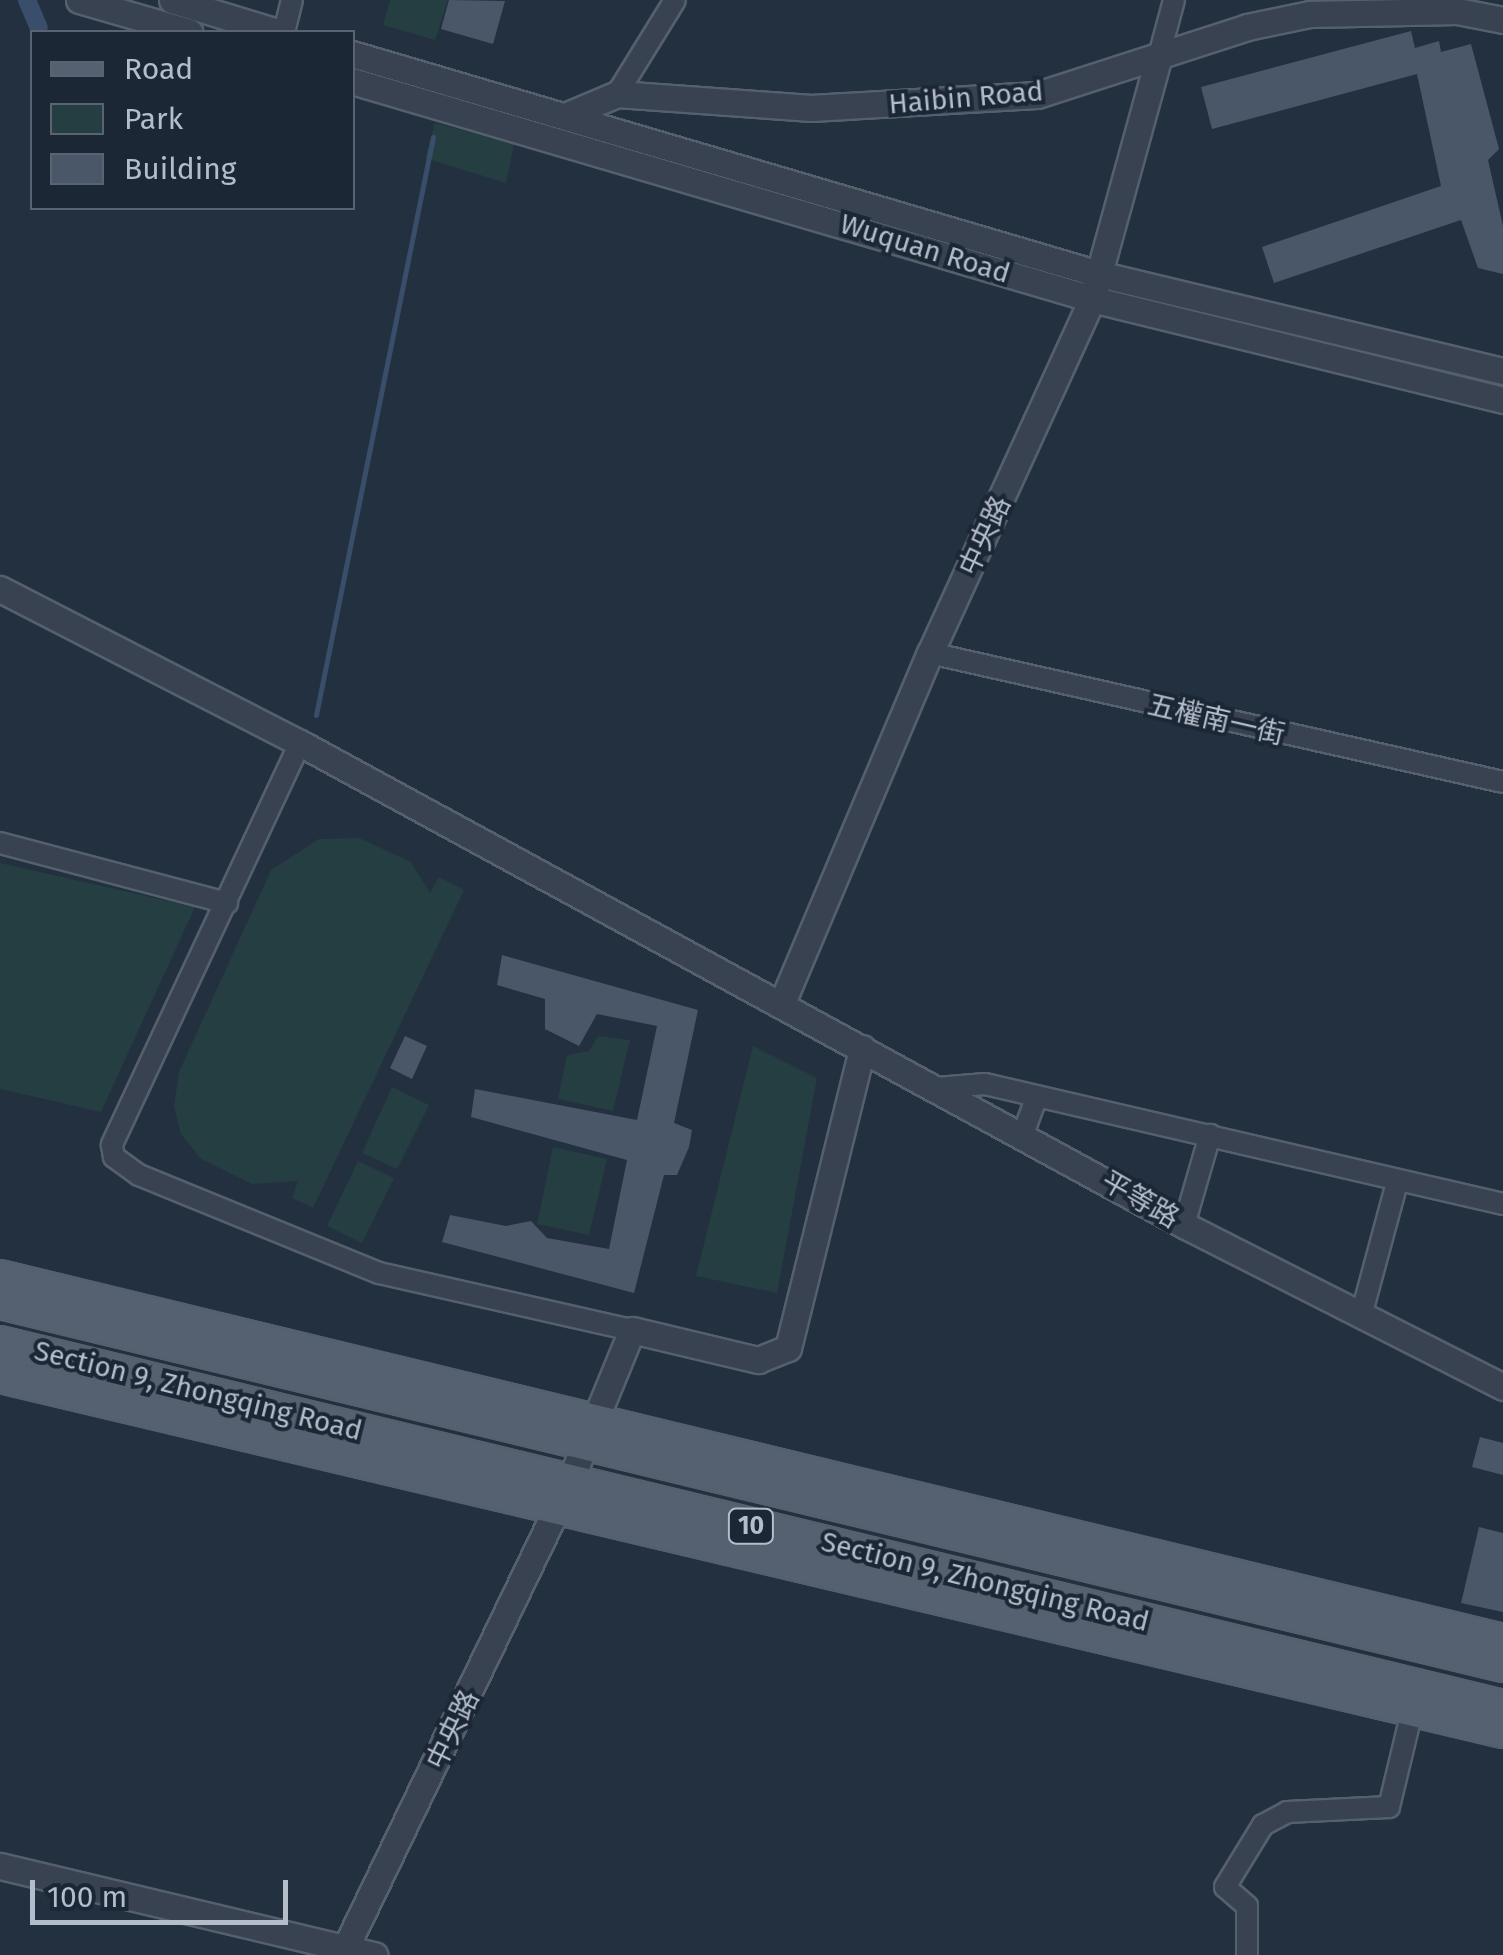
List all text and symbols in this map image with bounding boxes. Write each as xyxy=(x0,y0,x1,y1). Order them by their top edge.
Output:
legend xyxy=(30,30,355,210)
text: Road xyxy=(124,51,193,87)
street label: Haibin Road xyxy=(887,75,1045,121)
text: Park xyxy=(124,101,183,137)
text: Building xyxy=(124,151,236,187)
street label: Wuquan Road xyxy=(836,207,1014,291)
street label: 中央路 xyxy=(952,491,1018,581)
street label: 五權南一街 xyxy=(1144,688,1288,752)
street label: 平等路 xyxy=(1095,1164,1185,1236)
street label: Section 9, Zhongqing Road xyxy=(31,1334,365,1448)
road number: 10 xyxy=(726,1506,776,1546)
street label: Section 9, Zhongqing Road xyxy=(818,1525,1152,1639)
street label: 中央路 xyxy=(419,1685,487,1775)
scale bar xyxy=(35,1860,292,1922)
text: 100 m xyxy=(47,1879,127,1915)

